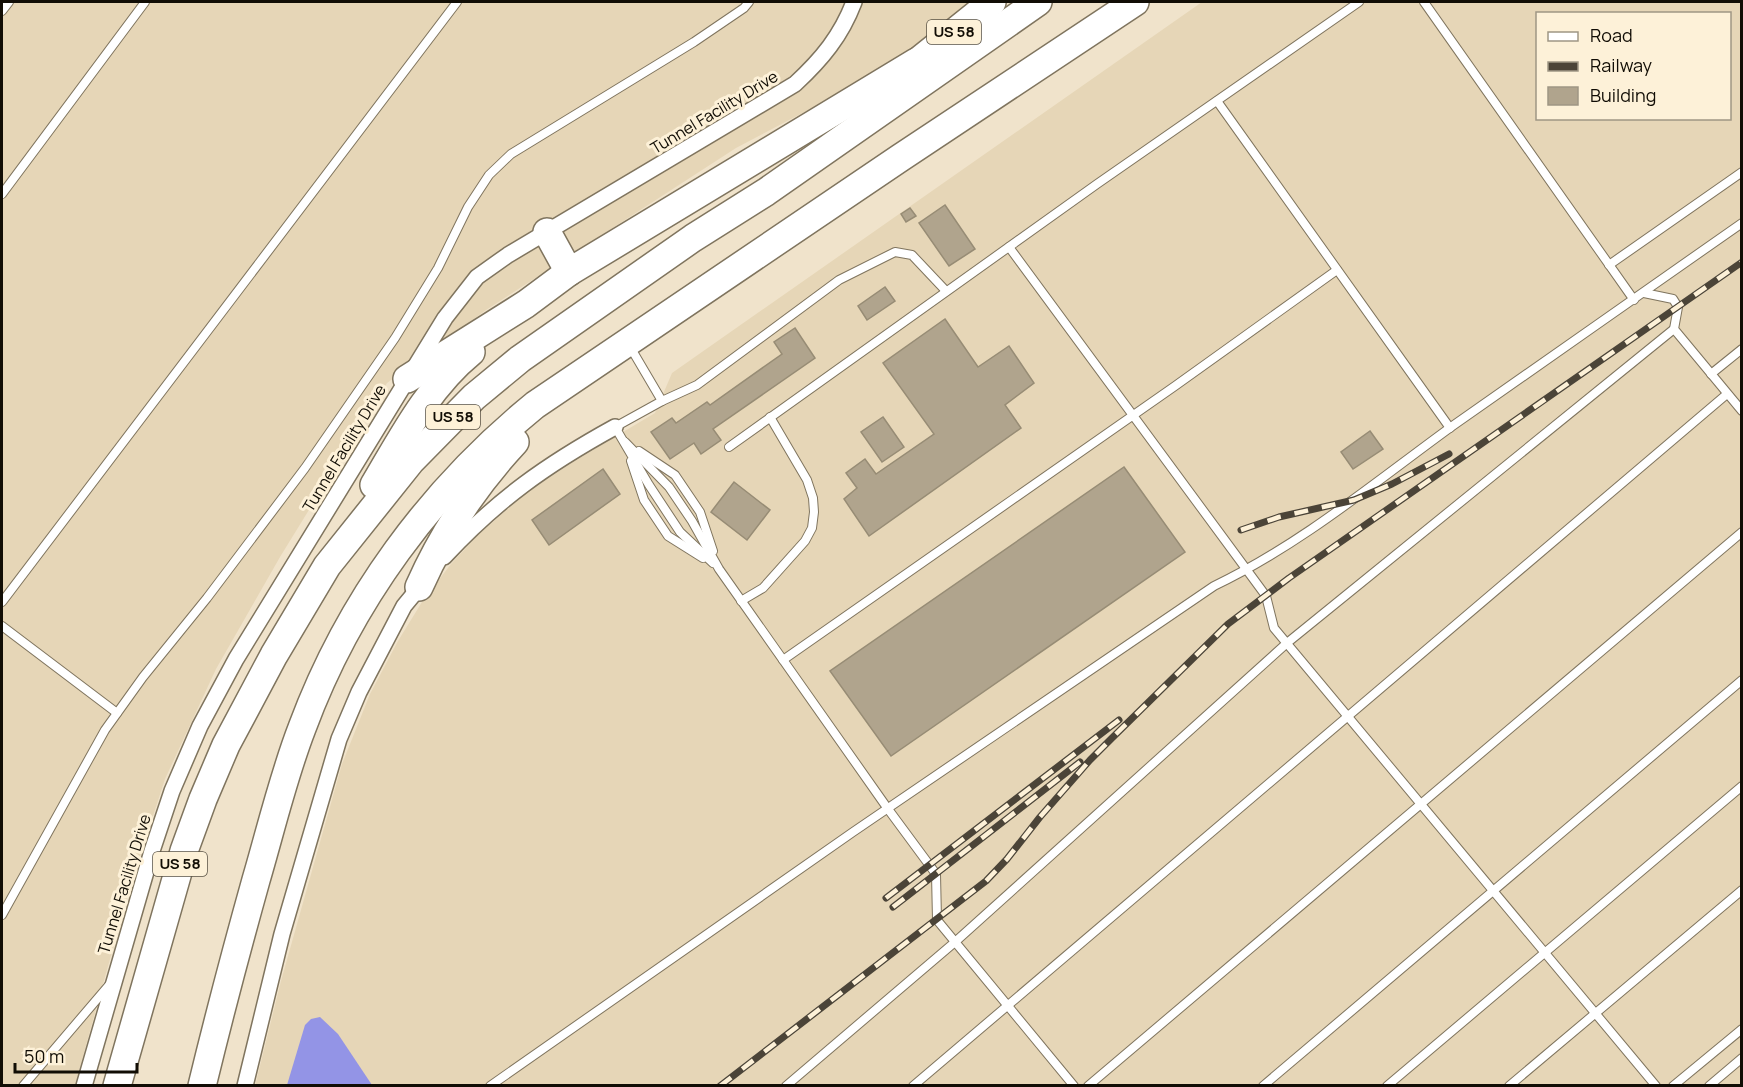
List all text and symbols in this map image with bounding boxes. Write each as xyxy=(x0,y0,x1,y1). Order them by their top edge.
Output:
legend xyxy=(1536,12,1731,120)
road number: US 58 xyxy=(927,20,981,44)
text: Road xyxy=(1590,23,1633,47)
text: Railway xyxy=(1590,53,1652,77)
street label: Tunnel Facility Drive xyxy=(646,65,782,159)
text: Building xyxy=(1590,83,1656,107)
street label: Tunnel Facility Drive xyxy=(297,380,391,516)
road number: US 58 xyxy=(426,405,480,429)
street label: Tunnel Facility Drive xyxy=(92,811,156,957)
road number: US 58 xyxy=(153,852,207,876)
scale bar xyxy=(15,1036,136,1074)
text: 50 m xyxy=(24,1044,64,1068)

